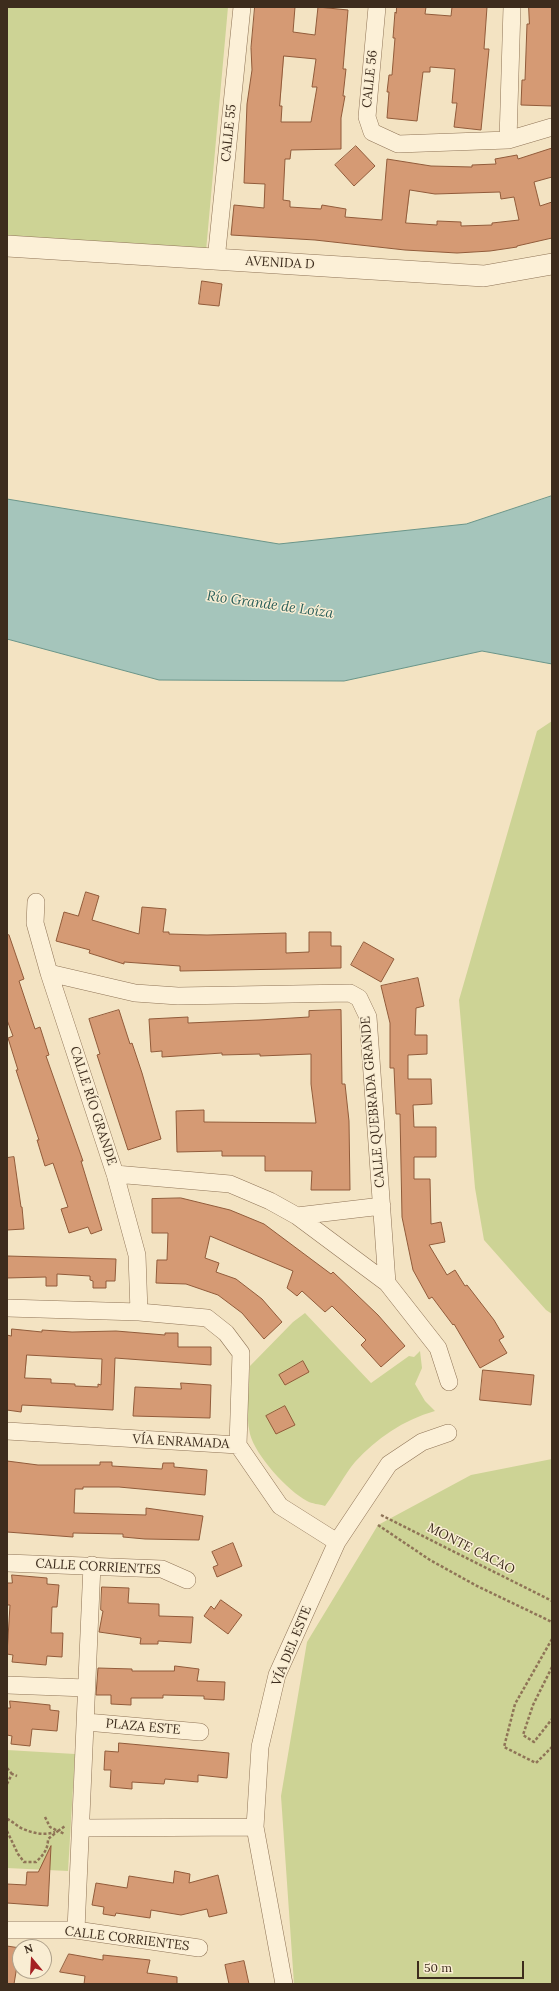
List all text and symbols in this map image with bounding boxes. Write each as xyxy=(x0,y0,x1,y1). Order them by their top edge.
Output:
street label: CALLE 56 xyxy=(359,49,381,109)
street label: CALLE 55 xyxy=(218,103,240,163)
street label: AVENIDA D xyxy=(245,253,315,273)
water label: Río Grande de Loíza xyxy=(206,588,334,622)
street label: CALLE QUEBRADA GRANDE xyxy=(358,1016,388,1188)
street label: CALLE RÍO GRANDE xyxy=(66,1045,120,1167)
street label: VÍA ENRAMADA xyxy=(132,1432,230,1452)
street label: MONTE CACAO xyxy=(425,1520,517,1578)
street label: CALLE CORRIENTES xyxy=(35,1556,161,1578)
street label: VÍA DEL ESTE xyxy=(269,1604,315,1688)
street label: PLAZA ESTE xyxy=(105,1716,181,1738)
street label: CALLE CORRIENTES xyxy=(64,1924,190,1954)
north arrow xyxy=(12,1939,52,1979)
text: N xyxy=(22,1941,35,1957)
scale bar xyxy=(419,1953,526,1979)
text: 50 m xyxy=(424,1960,452,1975)

